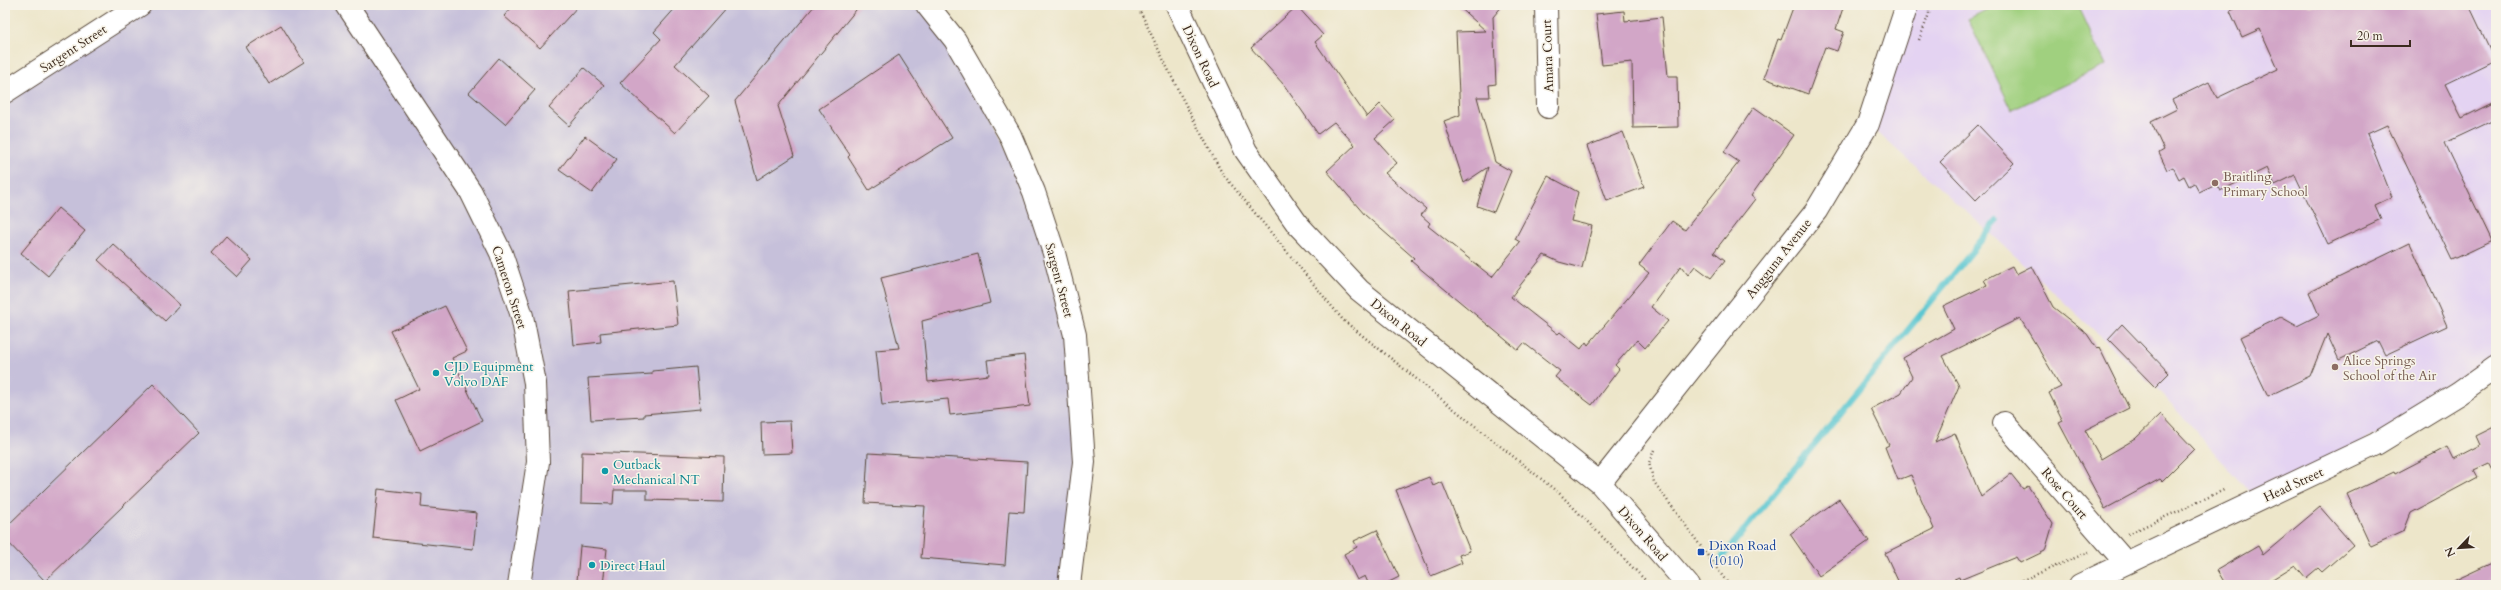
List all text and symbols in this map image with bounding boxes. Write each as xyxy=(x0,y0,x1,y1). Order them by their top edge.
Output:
street label: Amara Court xyxy=(1538,19,1558,93)
street label: Sargent Street xyxy=(37,21,110,77)
street label: Dixon Road xyxy=(1178,22,1222,91)
scale bar xyxy=(2351,22,2410,48)
text: 20 m xyxy=(2357,28,2384,44)
place label: Braitling Primary School xyxy=(2223,168,2308,201)
marker: Braitling Primary School xyxy=(2210,178,2220,188)
street label: Angguna Avenue xyxy=(1742,215,1816,302)
street label: Sargent Street xyxy=(1040,241,1078,319)
street label: Cameron Street xyxy=(487,243,531,331)
street label: Dixon Road xyxy=(1367,295,1430,351)
place label: Alice Springs School of the Air xyxy=(2343,352,2436,385)
place label: CJD Equipment Volvo DAF xyxy=(444,358,533,391)
marker: Alice Springs School of the Air xyxy=(2330,362,2340,372)
marker: CJD Equipment Volvo DAF xyxy=(431,368,441,378)
place label: Outback Mechanical NT xyxy=(613,456,700,489)
street label: Head Street xyxy=(2261,463,2326,507)
street label: Rose Court xyxy=(2037,464,2092,523)
marker: Outback Mechanical NT xyxy=(600,466,610,476)
street label: Dixon Road xyxy=(1613,502,1671,565)
north arrow xyxy=(2439,528,2479,568)
place label: Dixon Road (1010) xyxy=(1709,537,1776,570)
text: N xyxy=(2441,544,2459,560)
marker: Dixon Road (1010) xyxy=(1696,547,1706,557)
place label: Direct Haul xyxy=(600,557,666,575)
marker: Direct Haul xyxy=(587,560,597,570)

